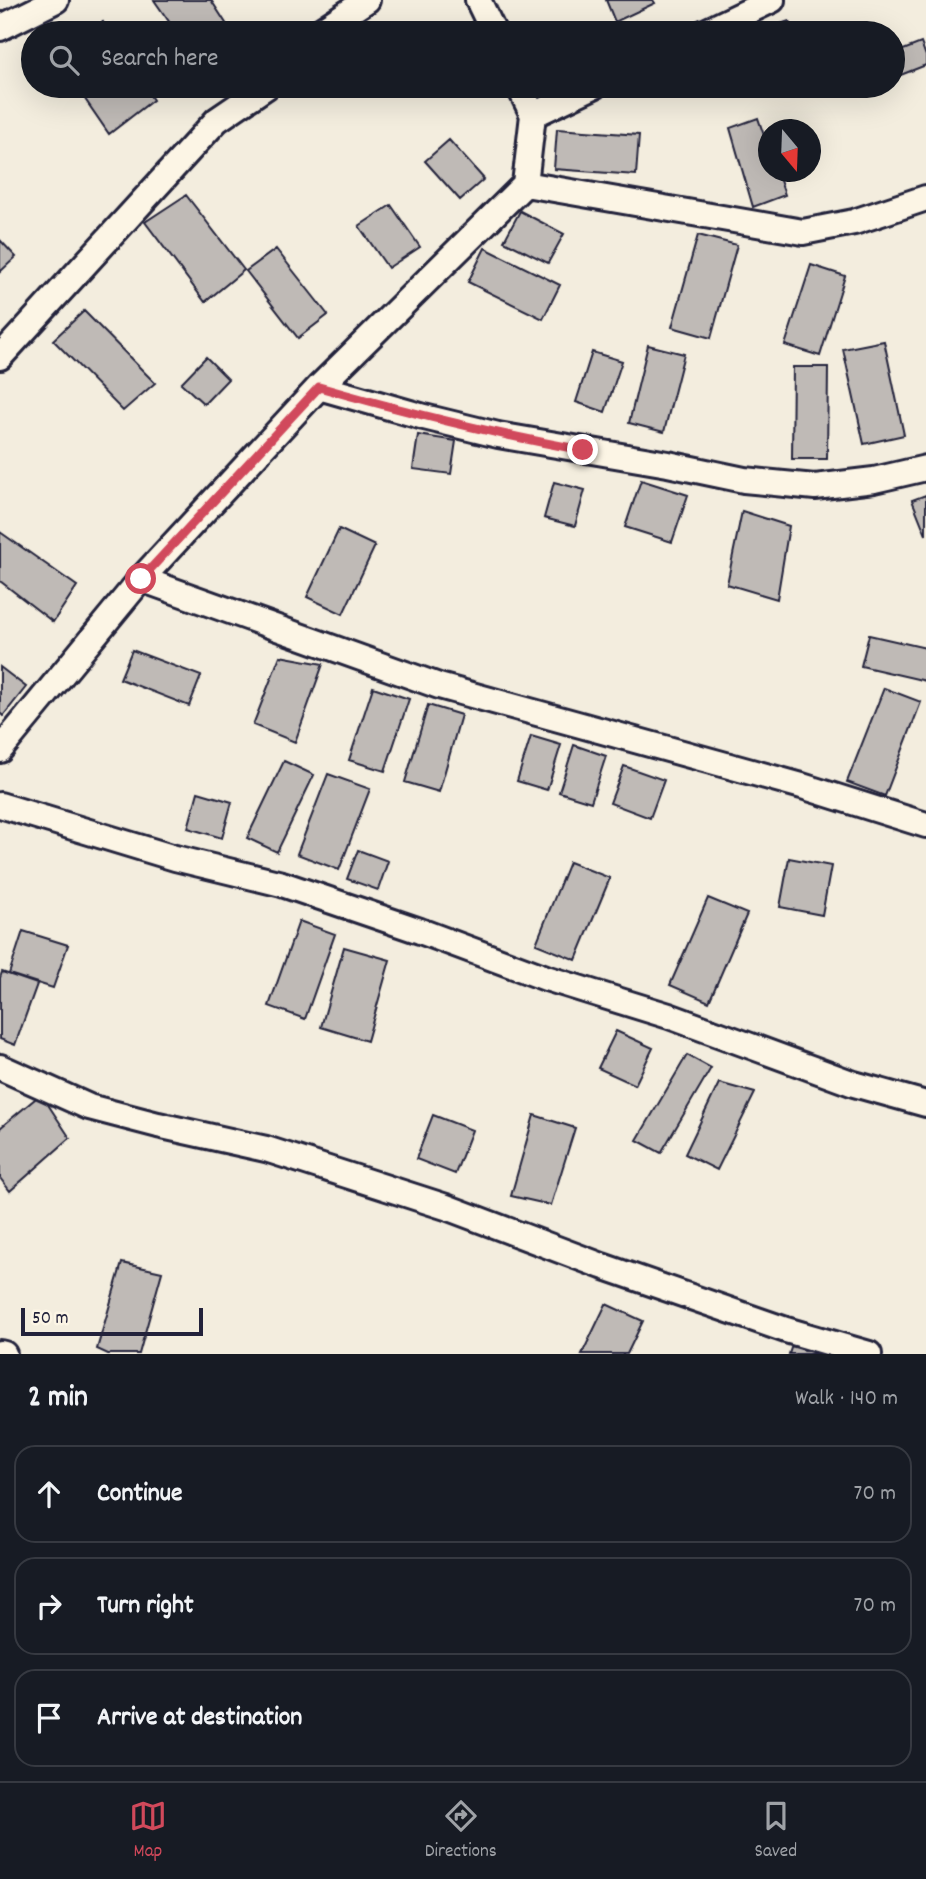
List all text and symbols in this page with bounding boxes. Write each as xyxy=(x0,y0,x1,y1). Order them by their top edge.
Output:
search box xyxy=(21,21,905,98)
icon: search xyxy=(45,41,83,79)
text: Search here xyxy=(101,41,219,78)
north arrow xyxy=(758,119,821,182)
route end xyxy=(567,434,598,465)
route start xyxy=(125,563,156,594)
scale bar xyxy=(21,1305,203,1337)
text: 50 m xyxy=(32,1306,69,1333)
text: 2 min xyxy=(28,1378,88,1421)
text: Walk · 140 m xyxy=(795,1383,898,1416)
icon: ahead xyxy=(30,1475,68,1513)
text: Continue xyxy=(97,1476,182,1513)
text: 70 m xyxy=(854,1478,896,1511)
icon: right xyxy=(30,1587,68,1625)
text: Turn right xyxy=(97,1588,194,1625)
text: 70 m xyxy=(854,1590,896,1623)
icon: arrive xyxy=(30,1699,68,1737)
text: Arrive at destination xyxy=(97,1700,302,1737)
tab: Map xyxy=(129,1797,167,1866)
tab: Directions xyxy=(425,1797,497,1866)
tab: Saved xyxy=(755,1797,797,1866)

